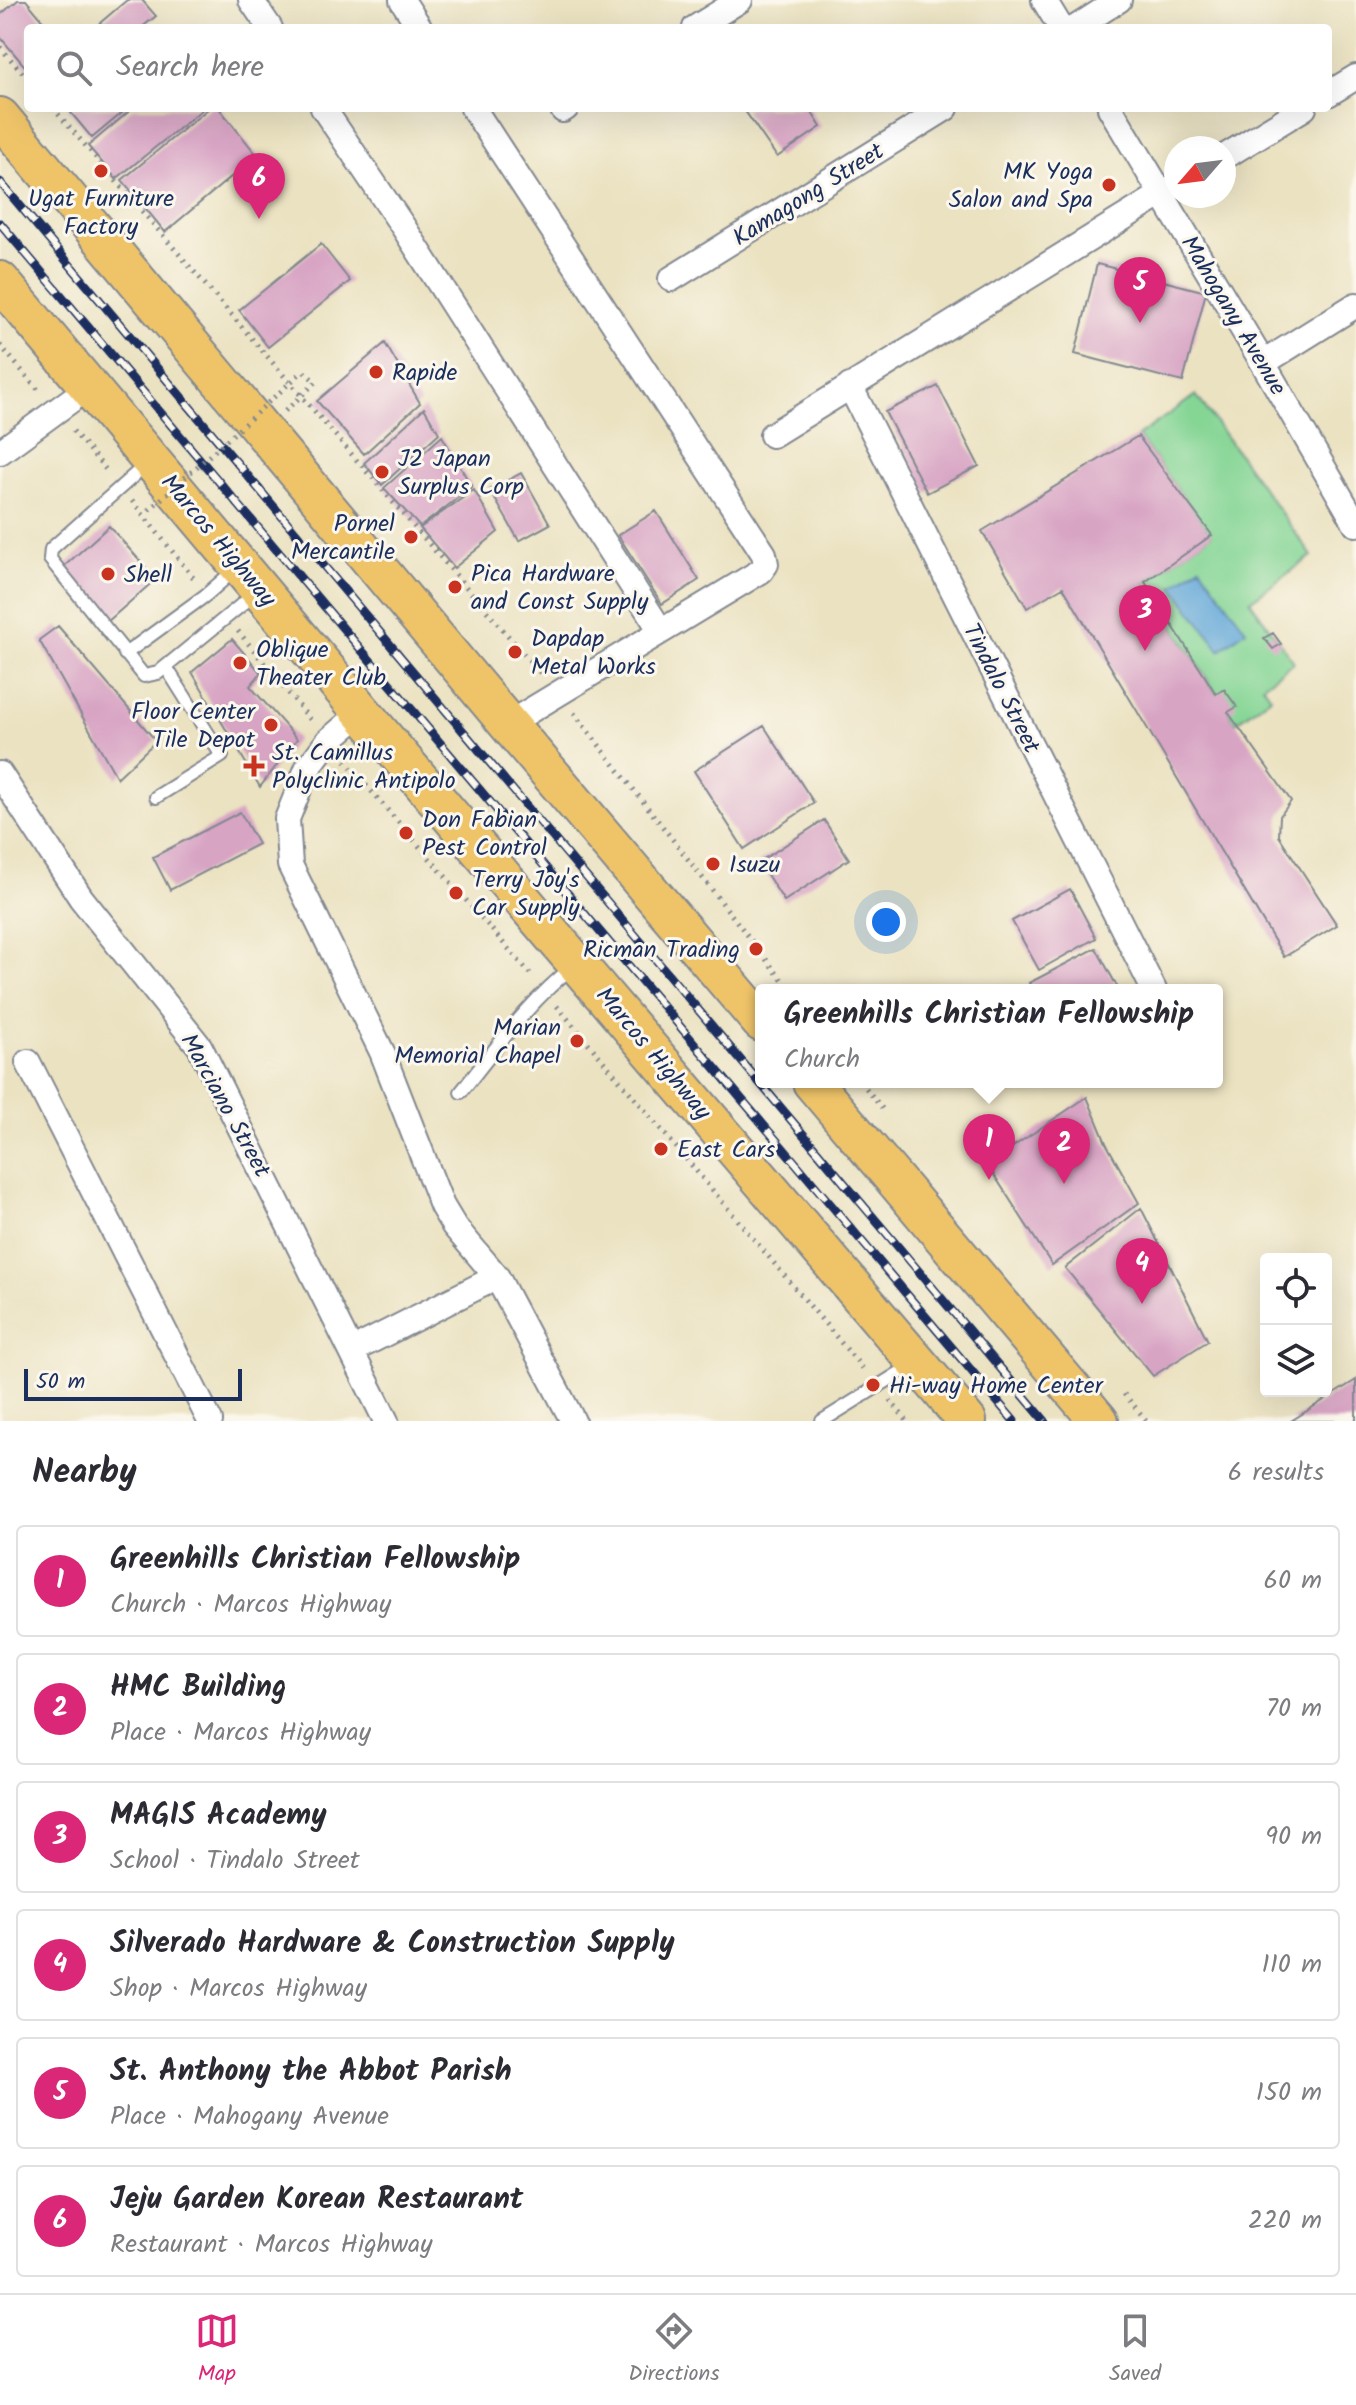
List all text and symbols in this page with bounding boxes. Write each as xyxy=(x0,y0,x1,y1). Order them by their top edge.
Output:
search box xyxy=(24,24,1332,112)
text: Search here xyxy=(116,44,264,92)
icon: search xyxy=(52,46,96,90)
street label: Kamagong Street xyxy=(725,133,893,258)
north arrow xyxy=(1164,136,1236,208)
pin: 6 xyxy=(233,153,285,219)
place label: MK Yoga Salon and Spa xyxy=(949,153,1093,220)
marker: Ugat Furniture Factory xyxy=(92,162,110,180)
marker: MK Yoga Salon and Spa xyxy=(1100,176,1118,194)
place label: Ugat Furniture Factory xyxy=(28,180,174,247)
street label: Mahogany Avenue xyxy=(1169,228,1296,404)
pin: 5 xyxy=(1114,257,1166,323)
place label: Rapide xyxy=(392,354,457,393)
marker: Rapide xyxy=(367,363,385,381)
place label: J2 Japan Surplus Corp xyxy=(398,440,524,507)
marker: J2 Japan Surplus Corp xyxy=(373,463,391,481)
street label: Marcos Highway xyxy=(150,466,286,617)
place label: Pornel Mercantile xyxy=(291,505,395,572)
marker: Pornel Mercantile xyxy=(402,528,420,546)
place label: Pica Hardware and Const Supply xyxy=(471,555,649,622)
place label: Shell xyxy=(124,556,172,595)
marker: Shell xyxy=(99,565,117,583)
marker: Pica Hardware and Const Supply xyxy=(446,578,464,596)
pin: 3 xyxy=(1119,585,1171,651)
street label: Tindalo Street xyxy=(951,617,1051,761)
place label: Dapdap Metal Works xyxy=(531,620,656,687)
place label: Oblique Theater Club xyxy=(256,631,386,698)
marker: Dapdap Metal Works xyxy=(506,643,524,661)
marker: Oblique Theater Club xyxy=(231,654,249,672)
place label: Floor Center Tile Depot xyxy=(131,693,257,760)
marker: Floor Center Tile Depot xyxy=(262,716,280,734)
place label: St. Camillus Polyclinic Antipolo xyxy=(272,734,456,801)
marker: St. Camillus Polyclinic Antipolo xyxy=(243,755,265,777)
place label: Don Fabian Pest Control xyxy=(422,801,547,868)
marker: Don Fabian Pest Control xyxy=(397,824,415,842)
place label: Isuzu xyxy=(729,846,781,885)
marker: Isuzu xyxy=(704,855,722,873)
place label: Terry Joy's Car Supply xyxy=(472,861,580,928)
marker: Terry Joy's Car Supply xyxy=(447,884,465,902)
your location xyxy=(866,902,906,942)
place label: Ricman Trading xyxy=(583,931,740,970)
marker: Ricman Trading xyxy=(747,940,765,958)
street label: Marcos Highway xyxy=(585,979,721,1130)
popup xyxy=(755,984,1223,1088)
text: Greenhills Christian Fellowship xyxy=(784,991,1194,1039)
place label: Marian Memorial Chapel xyxy=(394,1009,561,1076)
street label: Marciano Street xyxy=(169,1026,281,1186)
marker: Marian Memorial Chapel xyxy=(568,1032,586,1050)
text: Church xyxy=(784,1039,860,1081)
pin: 1 xyxy=(963,1114,1015,1180)
pin: 2 xyxy=(1038,1118,1090,1184)
place label: East Cars xyxy=(677,1131,775,1170)
marker: East Cars xyxy=(652,1140,670,1158)
pin: 4 xyxy=(1116,1238,1168,1304)
map controls xyxy=(1260,1253,1332,1397)
button: locate xyxy=(1260,1253,1332,1325)
button: layers xyxy=(1260,1325,1332,1397)
scale bar xyxy=(24,1365,242,1401)
text: 50 m xyxy=(36,1365,85,1400)
place label: Hi-way Home Center xyxy=(889,1367,1105,1406)
marker: Hi-way Home Center xyxy=(864,1376,882,1394)
text: Nearby xyxy=(32,1446,137,1500)
text: 6 results xyxy=(1228,1452,1324,1494)
text: Greenhills Christian Fellowship xyxy=(110,1536,520,1584)
text: 1 xyxy=(56,1560,64,1602)
text: 60 m xyxy=(1263,1560,1322,1602)
text: Church · Marcos Highway xyxy=(110,1584,391,1626)
text: HMC Building xyxy=(110,1664,286,1712)
text: 2 xyxy=(52,1688,68,1730)
text: 70 m xyxy=(1266,1688,1322,1730)
text: Place · Marcos Highway xyxy=(110,1712,371,1754)
text: MAGIS Academy xyxy=(110,1792,327,1840)
text: 3 xyxy=(53,1816,67,1858)
text: 90 m xyxy=(1265,1816,1322,1858)
text: School · Tindalo Street xyxy=(110,1840,360,1882)
text: Silverado Hardware & Construction Supply xyxy=(110,1920,674,1968)
text: 4 xyxy=(53,1944,67,1986)
text: 110 m xyxy=(1262,1944,1322,1986)
text: Shop · Marcos Highway xyxy=(110,1968,367,2010)
text: St. Anthony the Abbot Parish xyxy=(110,2048,512,2096)
text: 5 xyxy=(53,2072,67,2114)
text: 150 m xyxy=(1256,2072,1322,2114)
text: Place · Mahogany Avenue xyxy=(110,2096,389,2138)
text: Jeju Garden Korean Restaurant xyxy=(110,2176,523,2224)
text: 6 xyxy=(53,2200,67,2242)
text: 220 m xyxy=(1248,2200,1322,2242)
text: Restaurant · Marcos Highway xyxy=(110,2224,432,2266)
tab: Map xyxy=(195,2309,239,2392)
tab: Directions xyxy=(628,2309,720,2392)
tab: Saved xyxy=(1109,2309,1161,2392)

